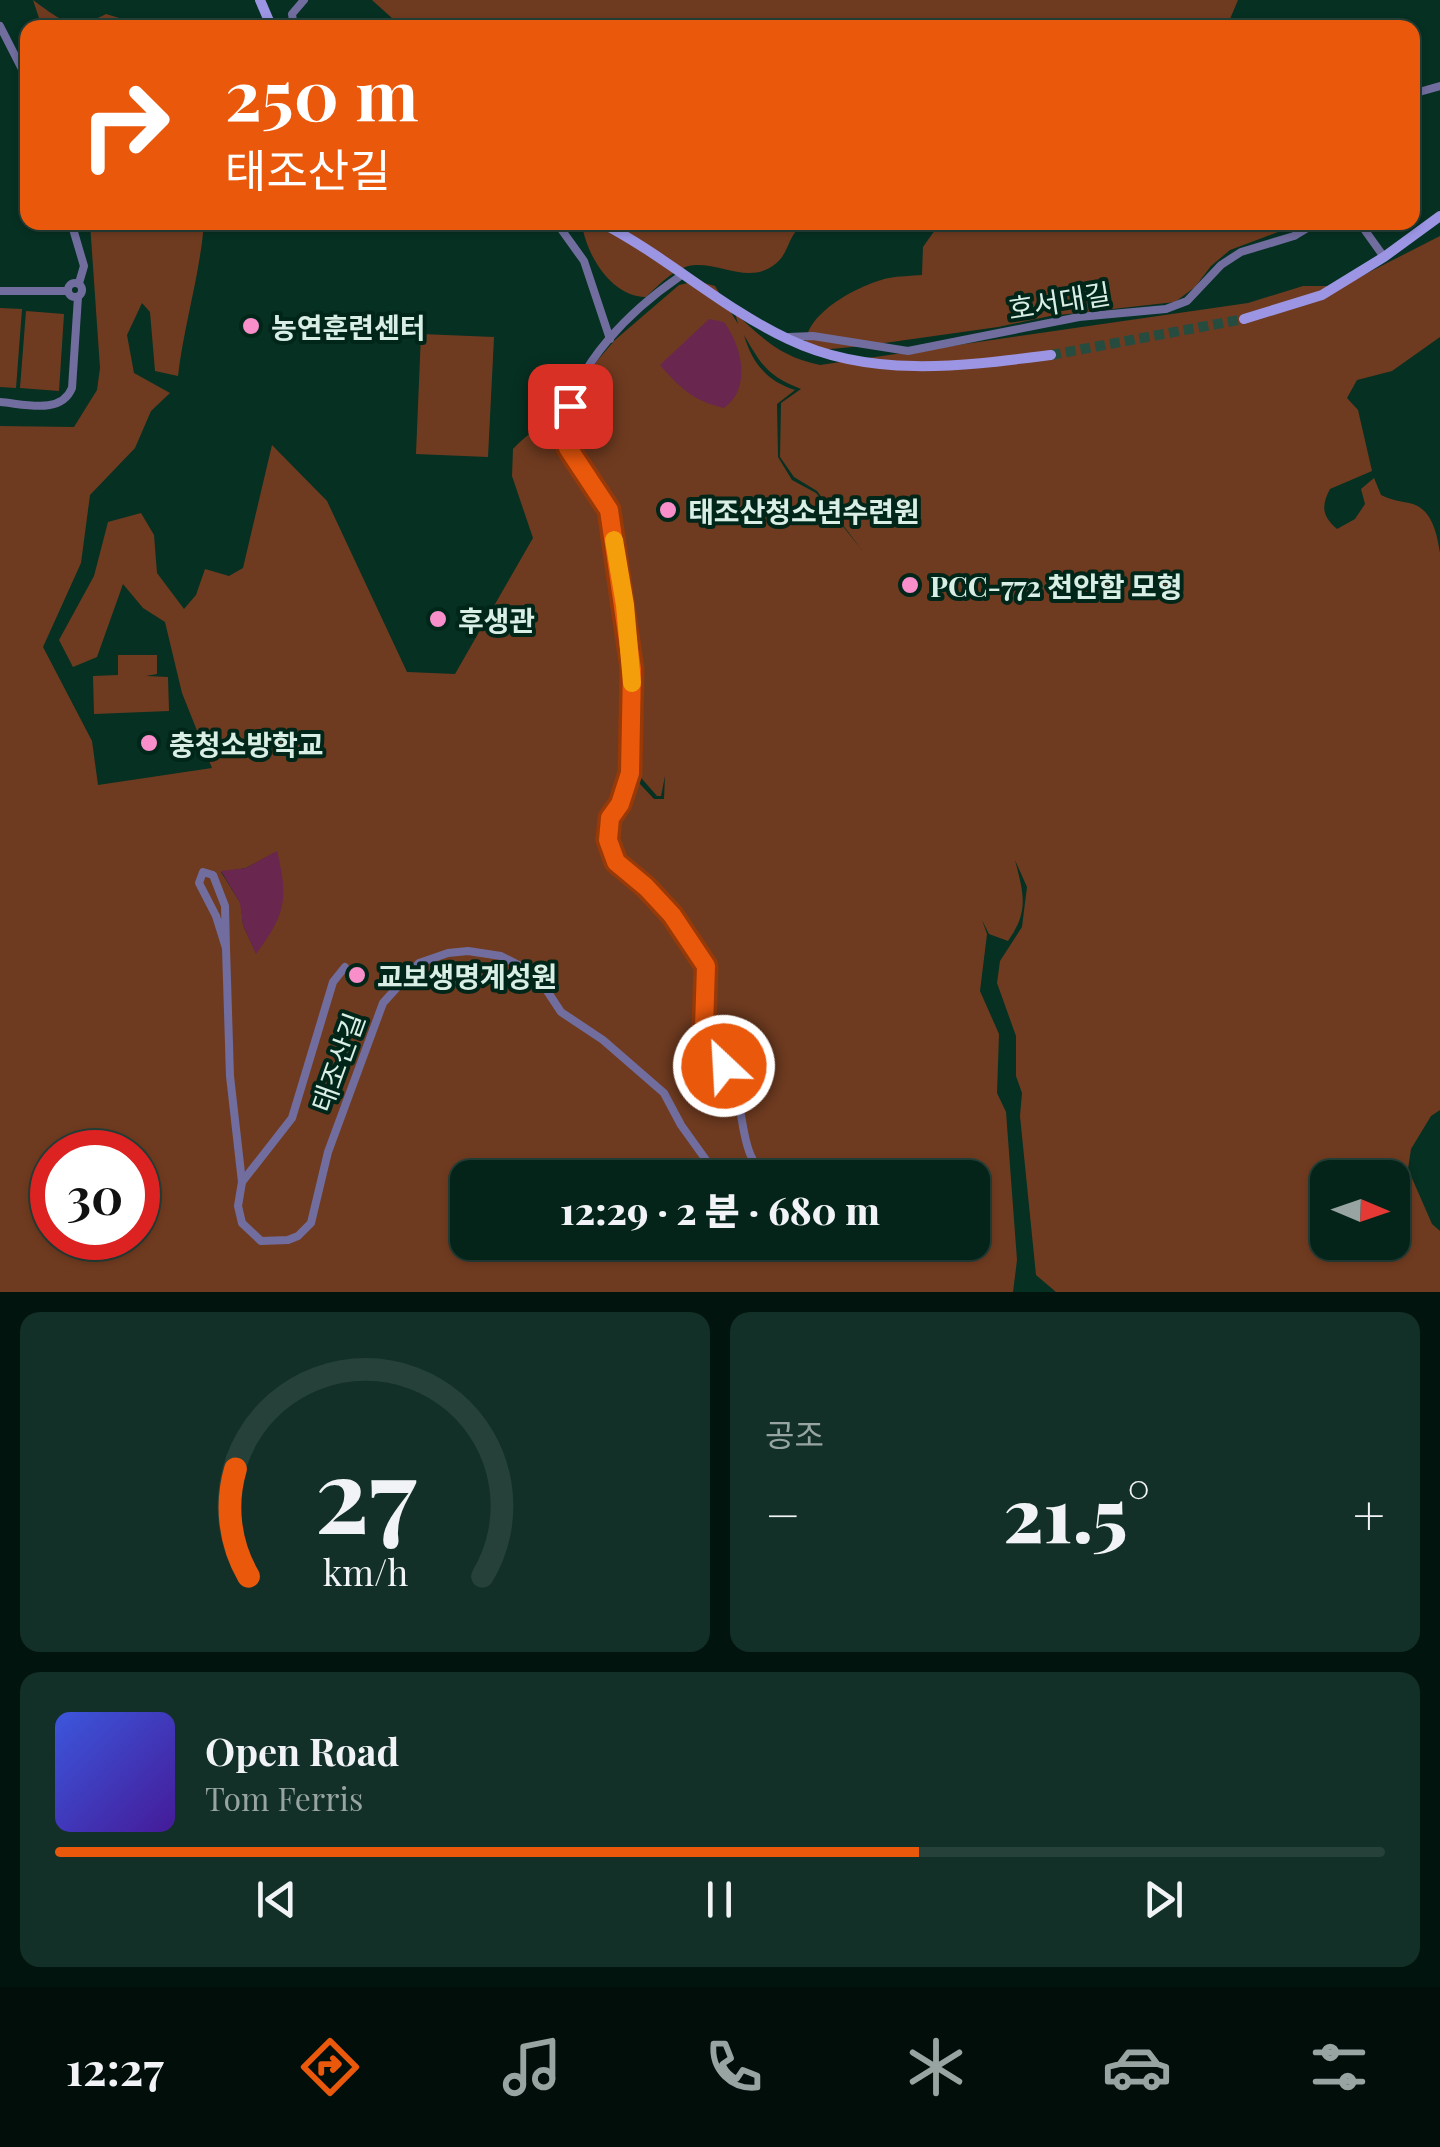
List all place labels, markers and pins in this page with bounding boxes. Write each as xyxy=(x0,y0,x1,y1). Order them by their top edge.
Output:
place label: 농연훈련센터 xyxy=(271,308,426,345)
marker: 농연훈련센터 xyxy=(240,315,262,337)
pin xyxy=(528,364,613,449)
place label: 태조산청소년수련원 xyxy=(688,492,920,529)
marker: 태조산청소년수련원 xyxy=(657,499,679,521)
place label: PCC-772 천안함 모형 xyxy=(930,567,1183,604)
marker: PCC-772 천안함 모형 xyxy=(899,574,921,596)
place label: 후생관 xyxy=(458,601,535,638)
marker: 후생관 xyxy=(427,608,449,630)
place label: 충청소방학교 xyxy=(169,725,324,762)
marker: 충청소방학교 xyxy=(138,732,160,754)
place label: 교보생명계성원 xyxy=(377,957,557,994)
marker: 교보생명계성원 xyxy=(346,964,368,986)

